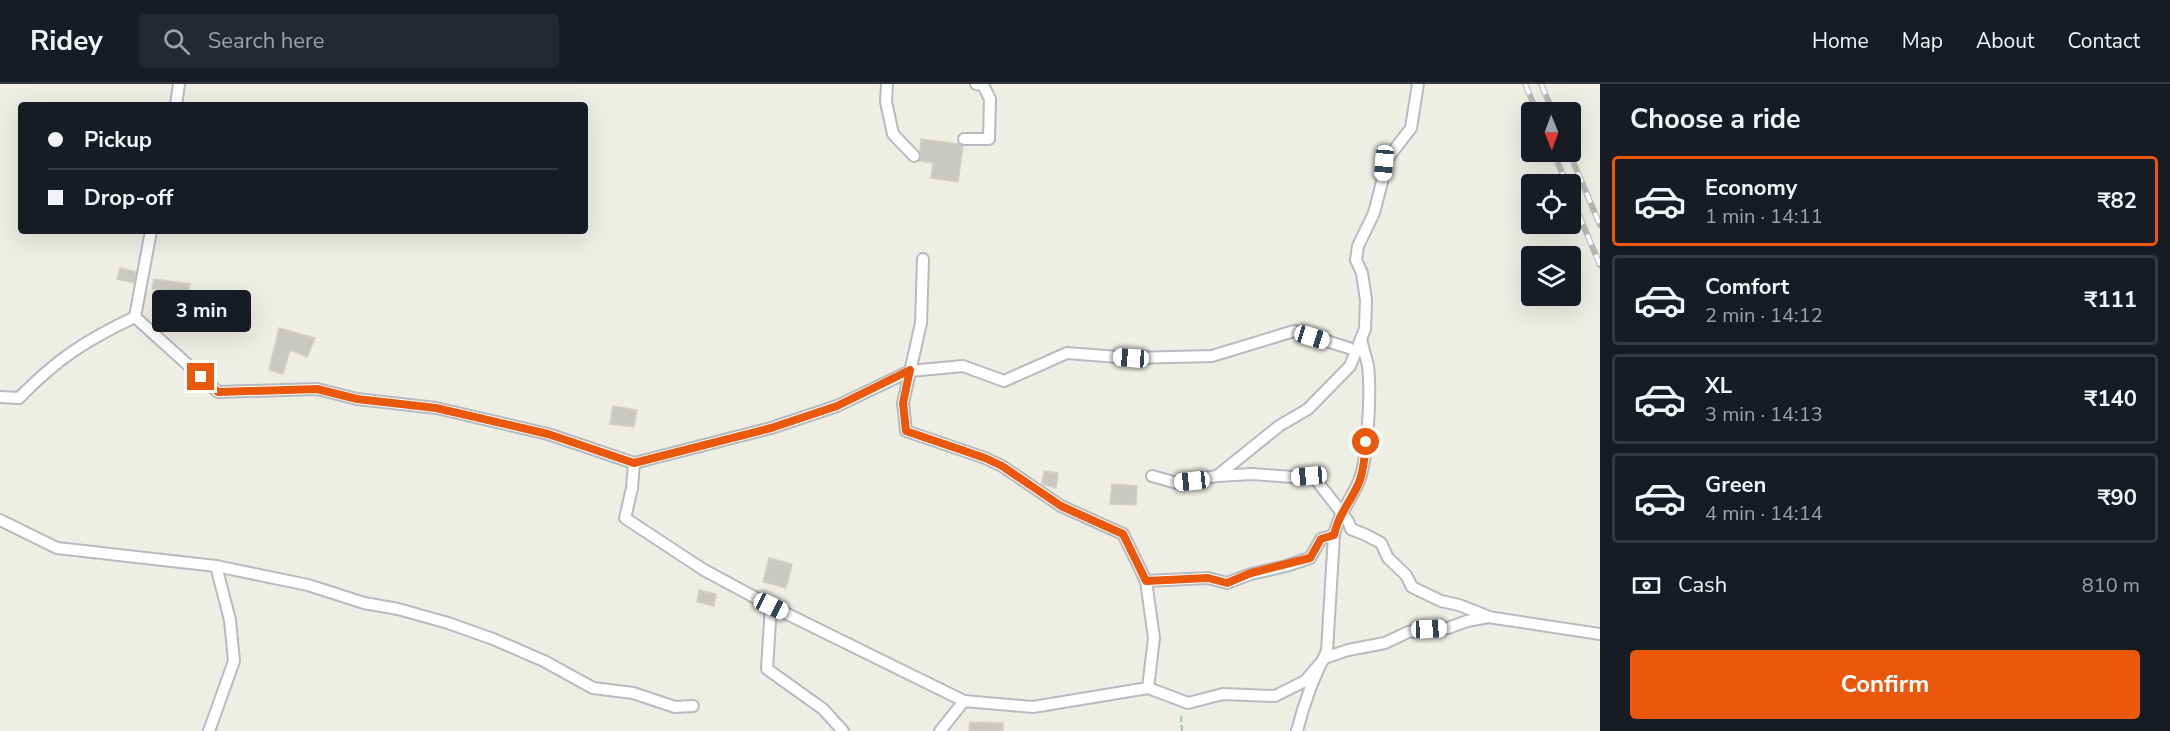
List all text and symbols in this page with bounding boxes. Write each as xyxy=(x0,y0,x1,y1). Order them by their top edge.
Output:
search box xyxy=(139,14,559,68)
text: Ridey xyxy=(30,22,103,60)
icon: search xyxy=(160,25,193,58)
text: Search here xyxy=(208,26,324,56)
text: Home xyxy=(1812,27,1869,55)
text: Map xyxy=(1902,27,1943,55)
text: About xyxy=(1976,27,2034,55)
text: Contact xyxy=(2067,27,2140,55)
text: Choose a ride xyxy=(1630,101,1801,138)
north arrow xyxy=(1521,102,1581,162)
map controls xyxy=(1521,102,1581,306)
text: Pickup xyxy=(84,125,152,155)
car xyxy=(1373,144,1395,182)
text: Economy xyxy=(1705,173,1797,203)
button: locate xyxy=(1521,174,1581,234)
icon: car xyxy=(1633,174,1687,228)
text: Drop-off xyxy=(84,183,173,213)
text: ₹82 xyxy=(2097,186,2137,216)
text: 1 min · 14:11 xyxy=(1705,203,1823,230)
button: layers xyxy=(1521,246,1581,306)
text: Comfort xyxy=(1705,272,1789,302)
icon: car xyxy=(1633,273,1687,327)
text: ₹111 xyxy=(2084,285,2137,315)
callout: 3 min xyxy=(152,290,250,332)
text: 3 min xyxy=(176,297,227,324)
text: 2 min · 14:12 xyxy=(1705,302,1823,329)
car xyxy=(1292,323,1332,351)
car xyxy=(1112,348,1150,368)
route end xyxy=(187,363,214,390)
text: XL xyxy=(1705,371,1732,401)
icon: car xyxy=(1633,372,1687,426)
text: ₹140 xyxy=(2084,384,2137,414)
text: 3 min · 14:13 xyxy=(1705,401,1823,428)
route start xyxy=(1352,428,1379,455)
car xyxy=(1290,465,1328,487)
car xyxy=(1173,470,1211,492)
text: Green xyxy=(1705,470,1766,500)
icon: car xyxy=(1633,471,1687,525)
text: ₹90 xyxy=(2097,483,2137,513)
text: 4 min · 14:14 xyxy=(1705,500,1823,527)
icon: cash xyxy=(1630,569,1663,602)
text: Cash xyxy=(1678,570,1727,600)
text: 810 m xyxy=(2082,572,2140,599)
car xyxy=(751,590,791,622)
car xyxy=(1411,619,1447,639)
button: Confirm xyxy=(1630,650,2140,719)

